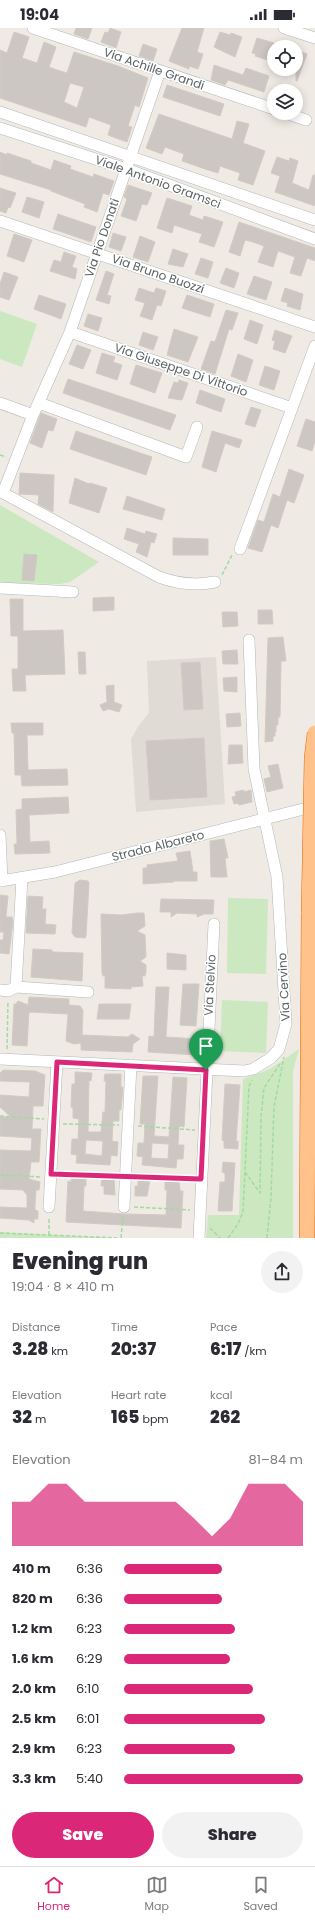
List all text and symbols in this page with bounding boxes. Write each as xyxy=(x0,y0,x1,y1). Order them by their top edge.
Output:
text: 19:04 xyxy=(20,4,59,25)
map controls xyxy=(267,40,303,120)
button: locate xyxy=(267,40,303,76)
street label: Via Achille Grandi xyxy=(101,43,207,94)
button: layers xyxy=(267,84,303,120)
street label: Viale Antonio Gramsci xyxy=(93,151,224,212)
street label: Via Pio Donati xyxy=(80,196,123,280)
street label: Via Bruno Buozzi xyxy=(110,250,207,297)
street label: Via Giuseppe Di Vittorio xyxy=(112,339,250,400)
street label: Strada Albareto xyxy=(110,826,206,865)
street label: Via Cervino xyxy=(273,952,294,1022)
street label: Via Stelvio xyxy=(199,953,220,1016)
pin xyxy=(189,1029,223,1070)
icon: arrive xyxy=(195,1035,217,1057)
text: Evening run xyxy=(12,1246,148,1277)
button: share xyxy=(261,1251,303,1293)
text: 19:04 · 8 × 410 m xyxy=(12,1277,114,1296)
text: Distance xyxy=(12,1319,60,1335)
text: Time xyxy=(111,1319,138,1335)
text: Pace xyxy=(210,1319,237,1335)
text: 3.28 xyxy=(12,1337,48,1361)
text: 20:37 xyxy=(111,1337,156,1361)
text: 6:17 xyxy=(210,1337,241,1361)
text: km xyxy=(48,1343,68,1359)
text: /km xyxy=(241,1343,267,1359)
text: Elevation xyxy=(12,1387,62,1403)
text: Heart rate xyxy=(111,1387,166,1403)
text: kcal xyxy=(210,1387,232,1403)
text: 32 xyxy=(12,1405,32,1429)
text: 165 xyxy=(111,1405,140,1429)
text: 262 xyxy=(210,1405,240,1429)
text: m xyxy=(32,1411,46,1427)
text: bpm xyxy=(140,1411,169,1427)
text: Elevation xyxy=(12,1450,71,1469)
text: 81–84 m xyxy=(249,1450,303,1469)
text: 410 m xyxy=(12,1559,51,1578)
text: 6:36 xyxy=(76,1559,103,1578)
text: 820 m xyxy=(12,1589,53,1608)
text: 6:36 xyxy=(76,1589,103,1608)
text: 1.2 km xyxy=(12,1619,53,1638)
text: 6:23 xyxy=(76,1619,102,1638)
text: 1.6 km xyxy=(12,1649,53,1668)
text: 6:29 xyxy=(76,1649,103,1668)
text: 2.0 km xyxy=(12,1679,56,1698)
text: 6:10 xyxy=(76,1679,99,1698)
text: 2.5 km xyxy=(12,1709,56,1728)
text: 6:01 xyxy=(76,1709,99,1728)
text: 2.9 km xyxy=(12,1739,56,1758)
text: 6:23 xyxy=(76,1739,102,1758)
text: 3.3 km xyxy=(12,1769,56,1788)
text: 5:40 xyxy=(76,1769,103,1788)
button: Save xyxy=(12,1812,154,1858)
button: Share xyxy=(162,1812,303,1858)
tab: Home xyxy=(37,1874,70,1915)
tab: Map xyxy=(145,1874,169,1915)
tab: Saved xyxy=(243,1874,278,1915)

